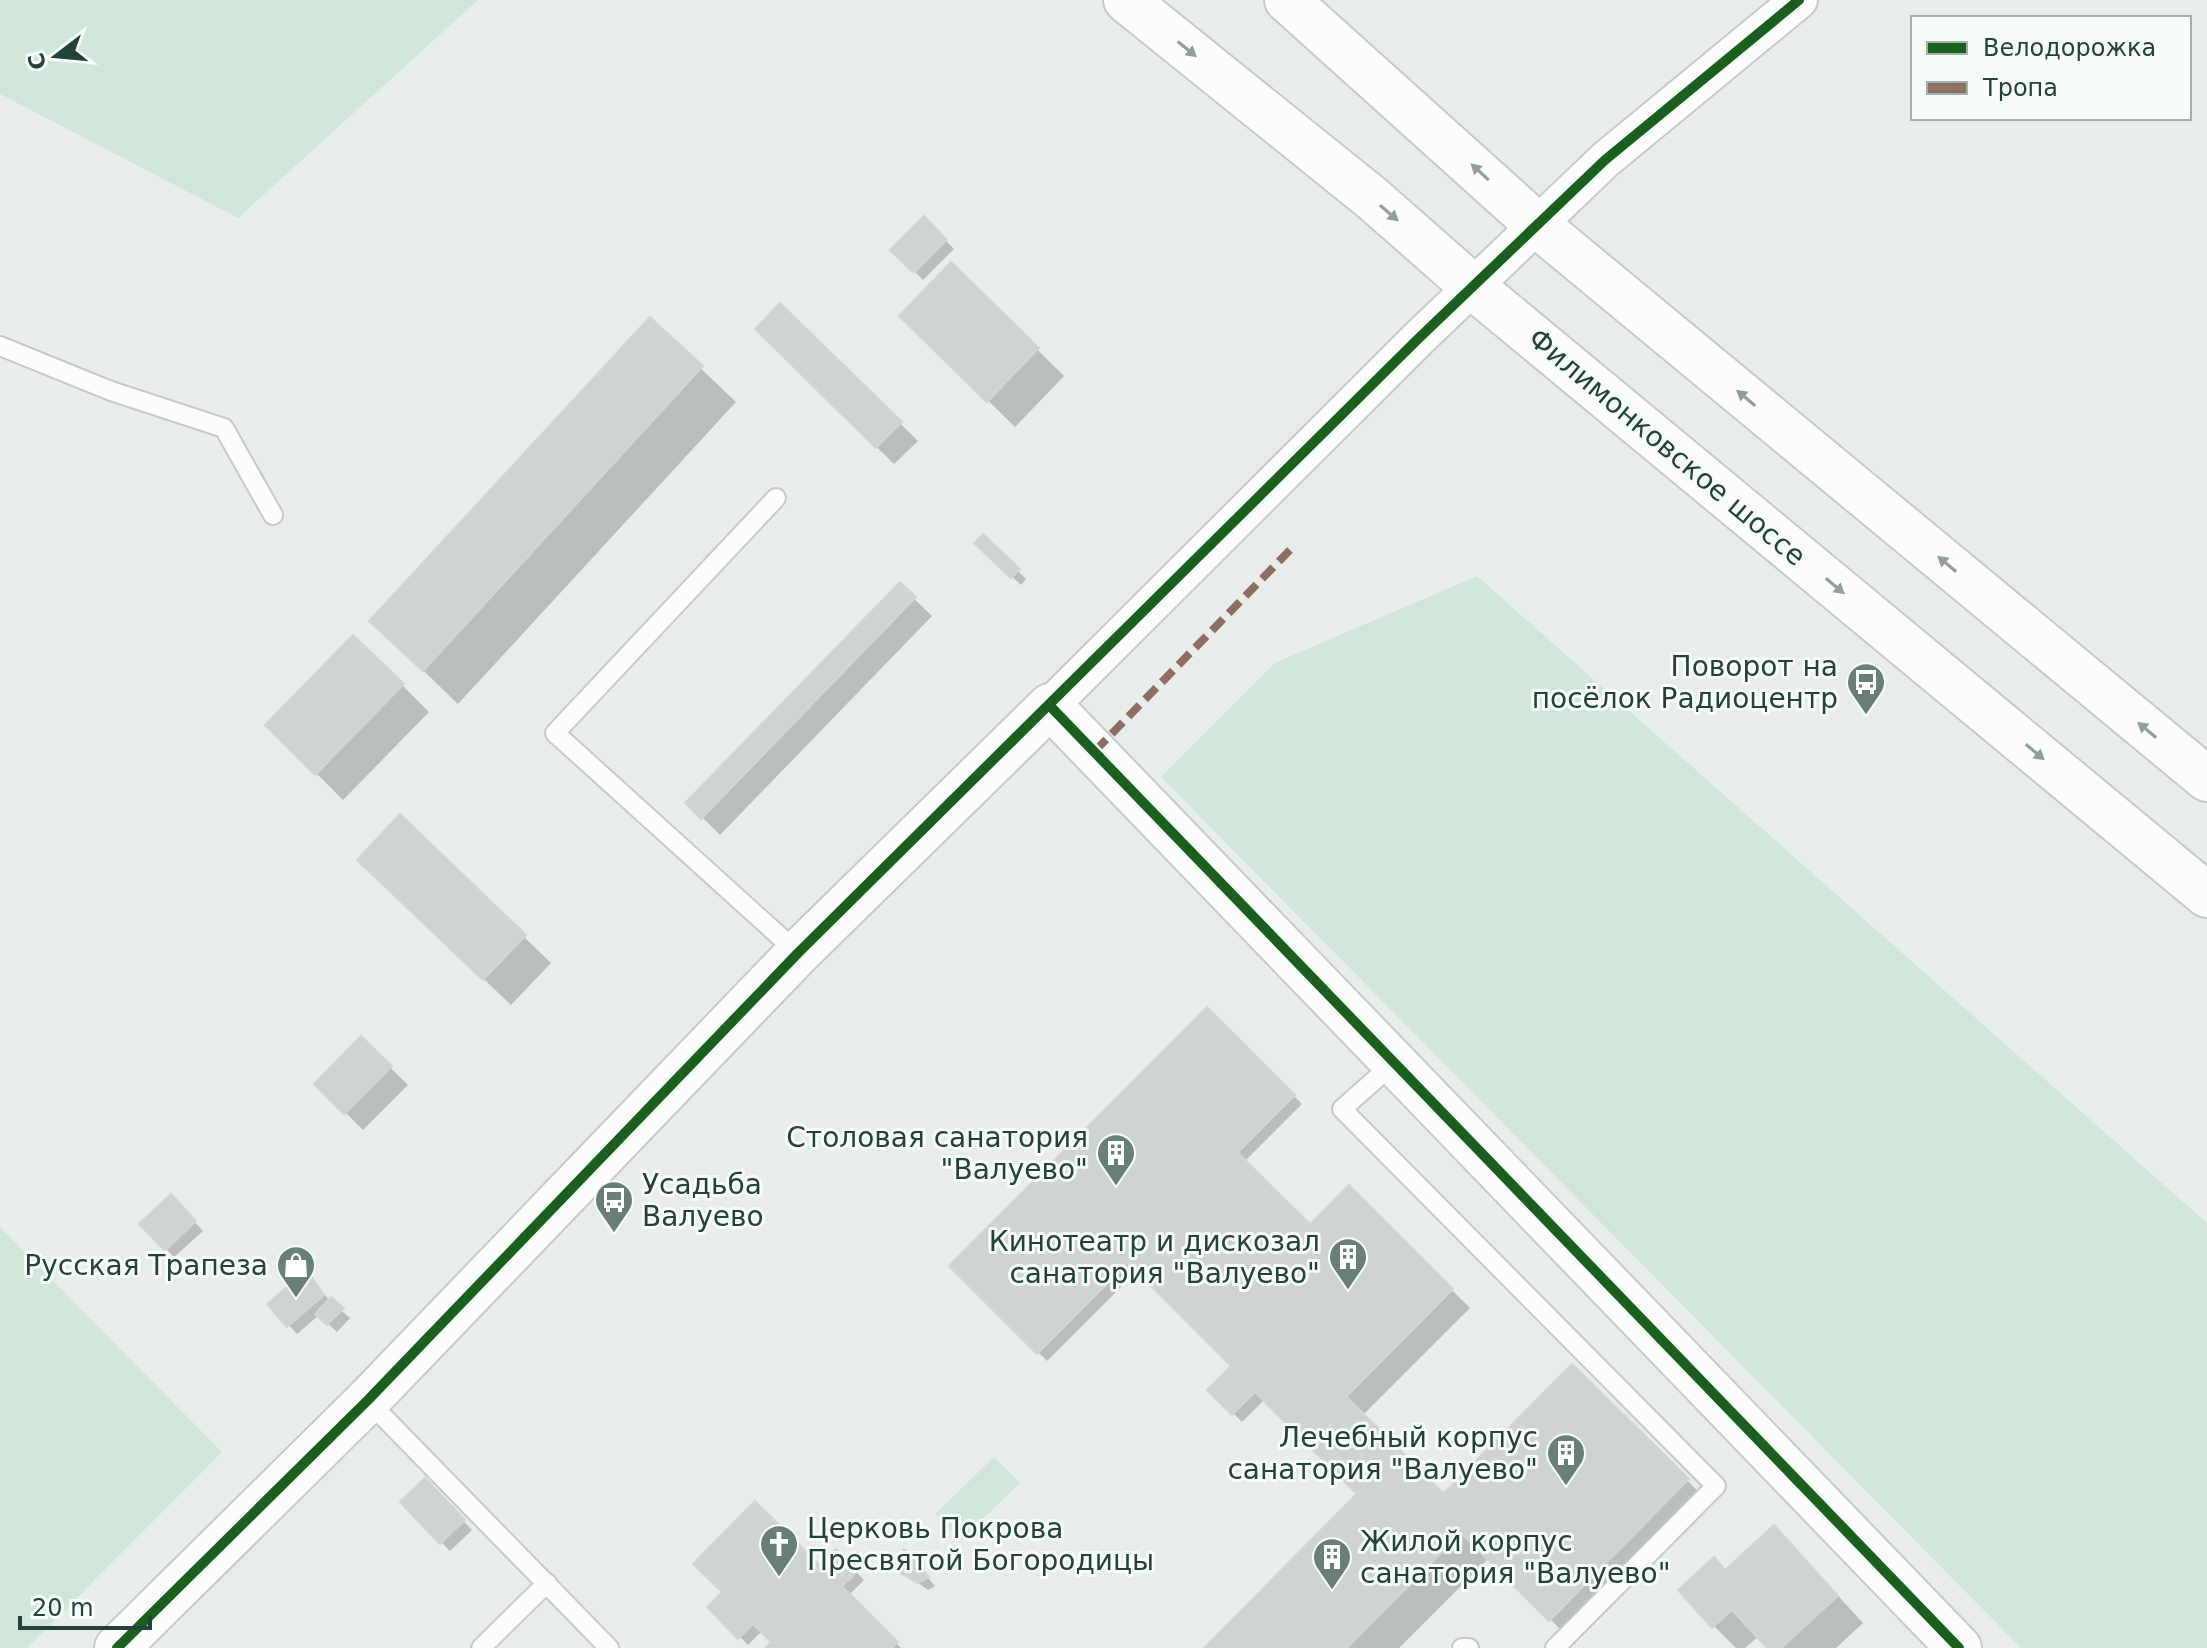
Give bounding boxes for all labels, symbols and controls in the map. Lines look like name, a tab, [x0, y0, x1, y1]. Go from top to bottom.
north arrow	[16, 16, 96, 96]
legend	[1911, 16, 2191, 120]
text: Велодорожка	[1983, 34, 2156, 62]
one-way arrow	[1177, 40, 1197, 57]
text: С	[23, 50, 51, 73]
text: Тропа	[1982, 74, 2058, 102]
one-way arrow	[1471, 164, 1490, 182]
one-way arrow	[1378, 204, 1398, 221]
street label: Филимонковское шоссе	[1522, 321, 1812, 573]
one-way arrow	[1737, 390, 1757, 407]
one-way arrow	[1937, 556, 1957, 573]
one-way arrow	[1825, 577, 1845, 594]
place label: Поворот на посёлок Радиоцентр	[1532, 650, 1838, 715]
bus stop icon: Поворот на посёлок Радиоцентр	[1845, 661, 1887, 716]
one-way arrow	[2137, 722, 2157, 739]
one-way arrow	[2025, 743, 2045, 760]
place label: Столовая санатория "Валуево"	[786, 1121, 1088, 1186]
building icon: Столовая санатория "Валуево"	[1095, 1132, 1137, 1187]
place label: Усадьба Валуево	[642, 1168, 764, 1233]
bus stop icon: Усадьба Валуево	[593, 1179, 635, 1234]
place label: Кинотеатр и дискозал санатория "Валуево"	[989, 1225, 1320, 1290]
building icon: Кинотеатр и дискозал санатория "Валуево"	[1327, 1236, 1369, 1291]
shop icon: Русская Трапеза	[275, 1244, 317, 1299]
place label: Русская Трапеза	[24, 1249, 268, 1282]
place label: Лечебный корпус санатория "Валуево"	[1227, 1421, 1538, 1486]
building icon: Лечебный корпус санатория "Валуево"	[1545, 1432, 1587, 1487]
place label: Церковь Покрова Пресвятой Богородицы	[807, 1512, 1154, 1577]
church icon: Церковь Покрова Пресвятой Богородицы	[758, 1523, 800, 1578]
place label: Жилой корпус санатория "Валуево"	[1360, 1525, 1671, 1590]
building icon: Жилой корпус санатория "Валуево"	[1311, 1536, 1353, 1591]
scale bar	[20, 1580, 150, 1630]
text: 20 m	[32, 1594, 94, 1622]

